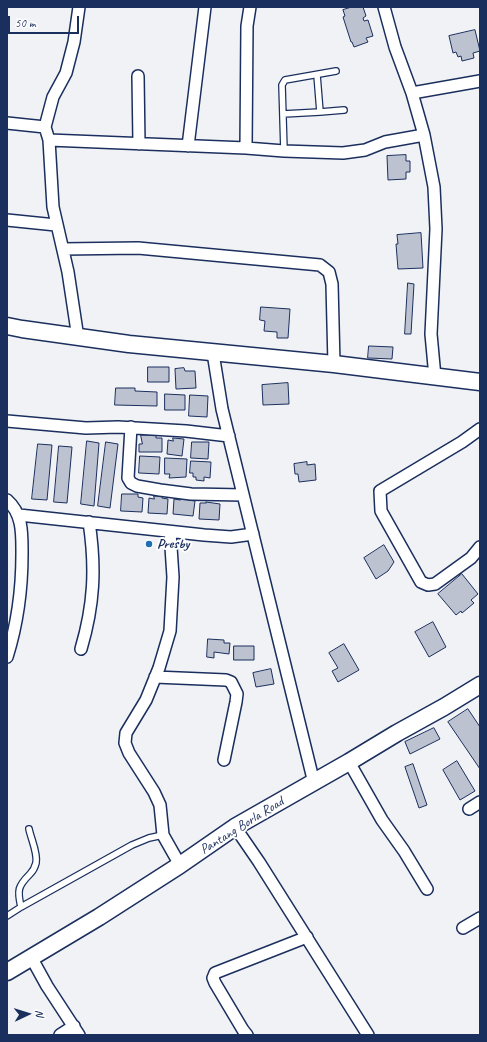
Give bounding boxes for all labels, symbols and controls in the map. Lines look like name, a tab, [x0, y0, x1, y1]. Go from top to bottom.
scale bar	[10, 8, 81, 34]
text: 50 m	[15, 15, 35, 31]
place label: Presby	[157, 536, 189, 552]
marker: Presby	[144, 539, 154, 549]
street label: Pantang Borla Road	[197, 794, 287, 858]
north arrow	[8, 994, 48, 1034]
text: N	[33, 1009, 47, 1017]

